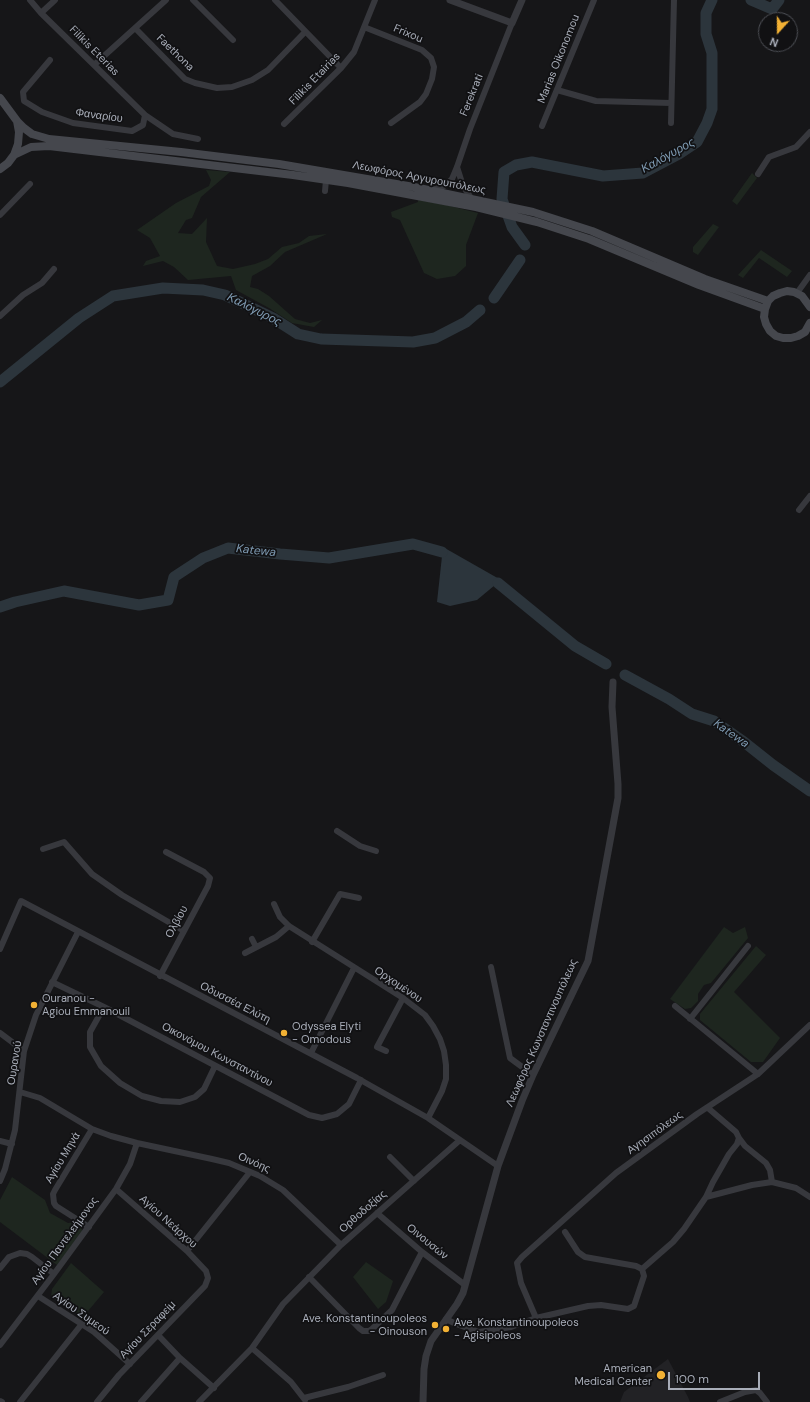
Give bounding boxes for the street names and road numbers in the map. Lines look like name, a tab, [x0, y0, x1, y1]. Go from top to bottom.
street label: Marias Oikonomou	[535, 13, 583, 105]
street label: Frixou	[391, 22, 425, 46]
street label: Filikis Eterias	[66, 23, 122, 79]
street label: Faethona	[154, 32, 196, 74]
street label: Filikis Etairias	[287, 50, 343, 108]
street label: Ferekrati	[458, 72, 486, 118]
street label: Φαναρίου	[74, 106, 124, 126]
street label: Λεωφόρος Αργυρουπόλεως	[351, 159, 487, 197]
street label: Ολβίου	[163, 903, 191, 941]
street label: Λεωφόρος Κωνσταντινουπόλεως	[503, 957, 581, 1109]
street label: Ορχομένου	[371, 964, 425, 1006]
street label: Οδυσσέα Ελύτη	[197, 980, 273, 1026]
street label: Οικονόμου Κωνσταντίνου	[159, 1020, 275, 1090]
street label: Ουρανού	[5, 1040, 25, 1086]
street label: Αγησιπόλεως	[625, 1108, 685, 1158]
street label: Αγίου Μηνά	[43, 1130, 83, 1186]
street label: Οινόης	[236, 1150, 272, 1176]
street label: Ορθοδοξίας	[337, 1188, 389, 1236]
street label: Αγίου Νεάρχου	[136, 1193, 200, 1251]
street label: Αγίου Παντελεήμονος	[29, 1195, 101, 1287]
street label: Οινουσών	[404, 1221, 450, 1263]
street label: Αγίου Συμεού	[50, 1290, 112, 1338]
street label: Αγίου Σεραφείμ	[117, 1298, 179, 1362]

